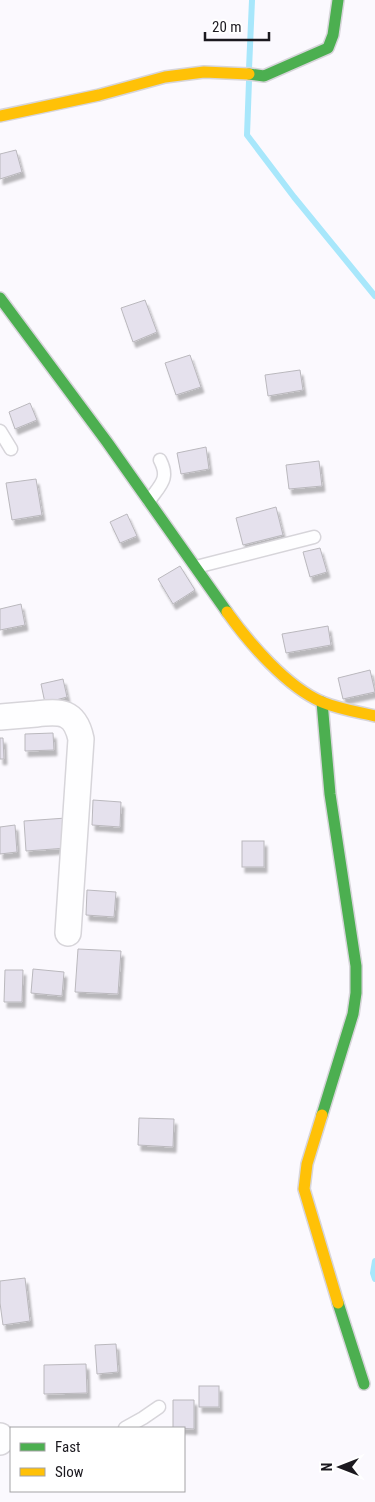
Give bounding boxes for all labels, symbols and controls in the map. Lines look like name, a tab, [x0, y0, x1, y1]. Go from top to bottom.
scale bar	[205, 10, 269, 42]
text: 20 m	[212, 18, 242, 36]
legend	[10, 1427, 185, 1492]
text: Fast	[55, 1438, 80, 1456]
north arrow	[315, 1442, 365, 1492]
text: Slow	[55, 1463, 84, 1481]
text: N	[319, 1463, 335, 1471]

